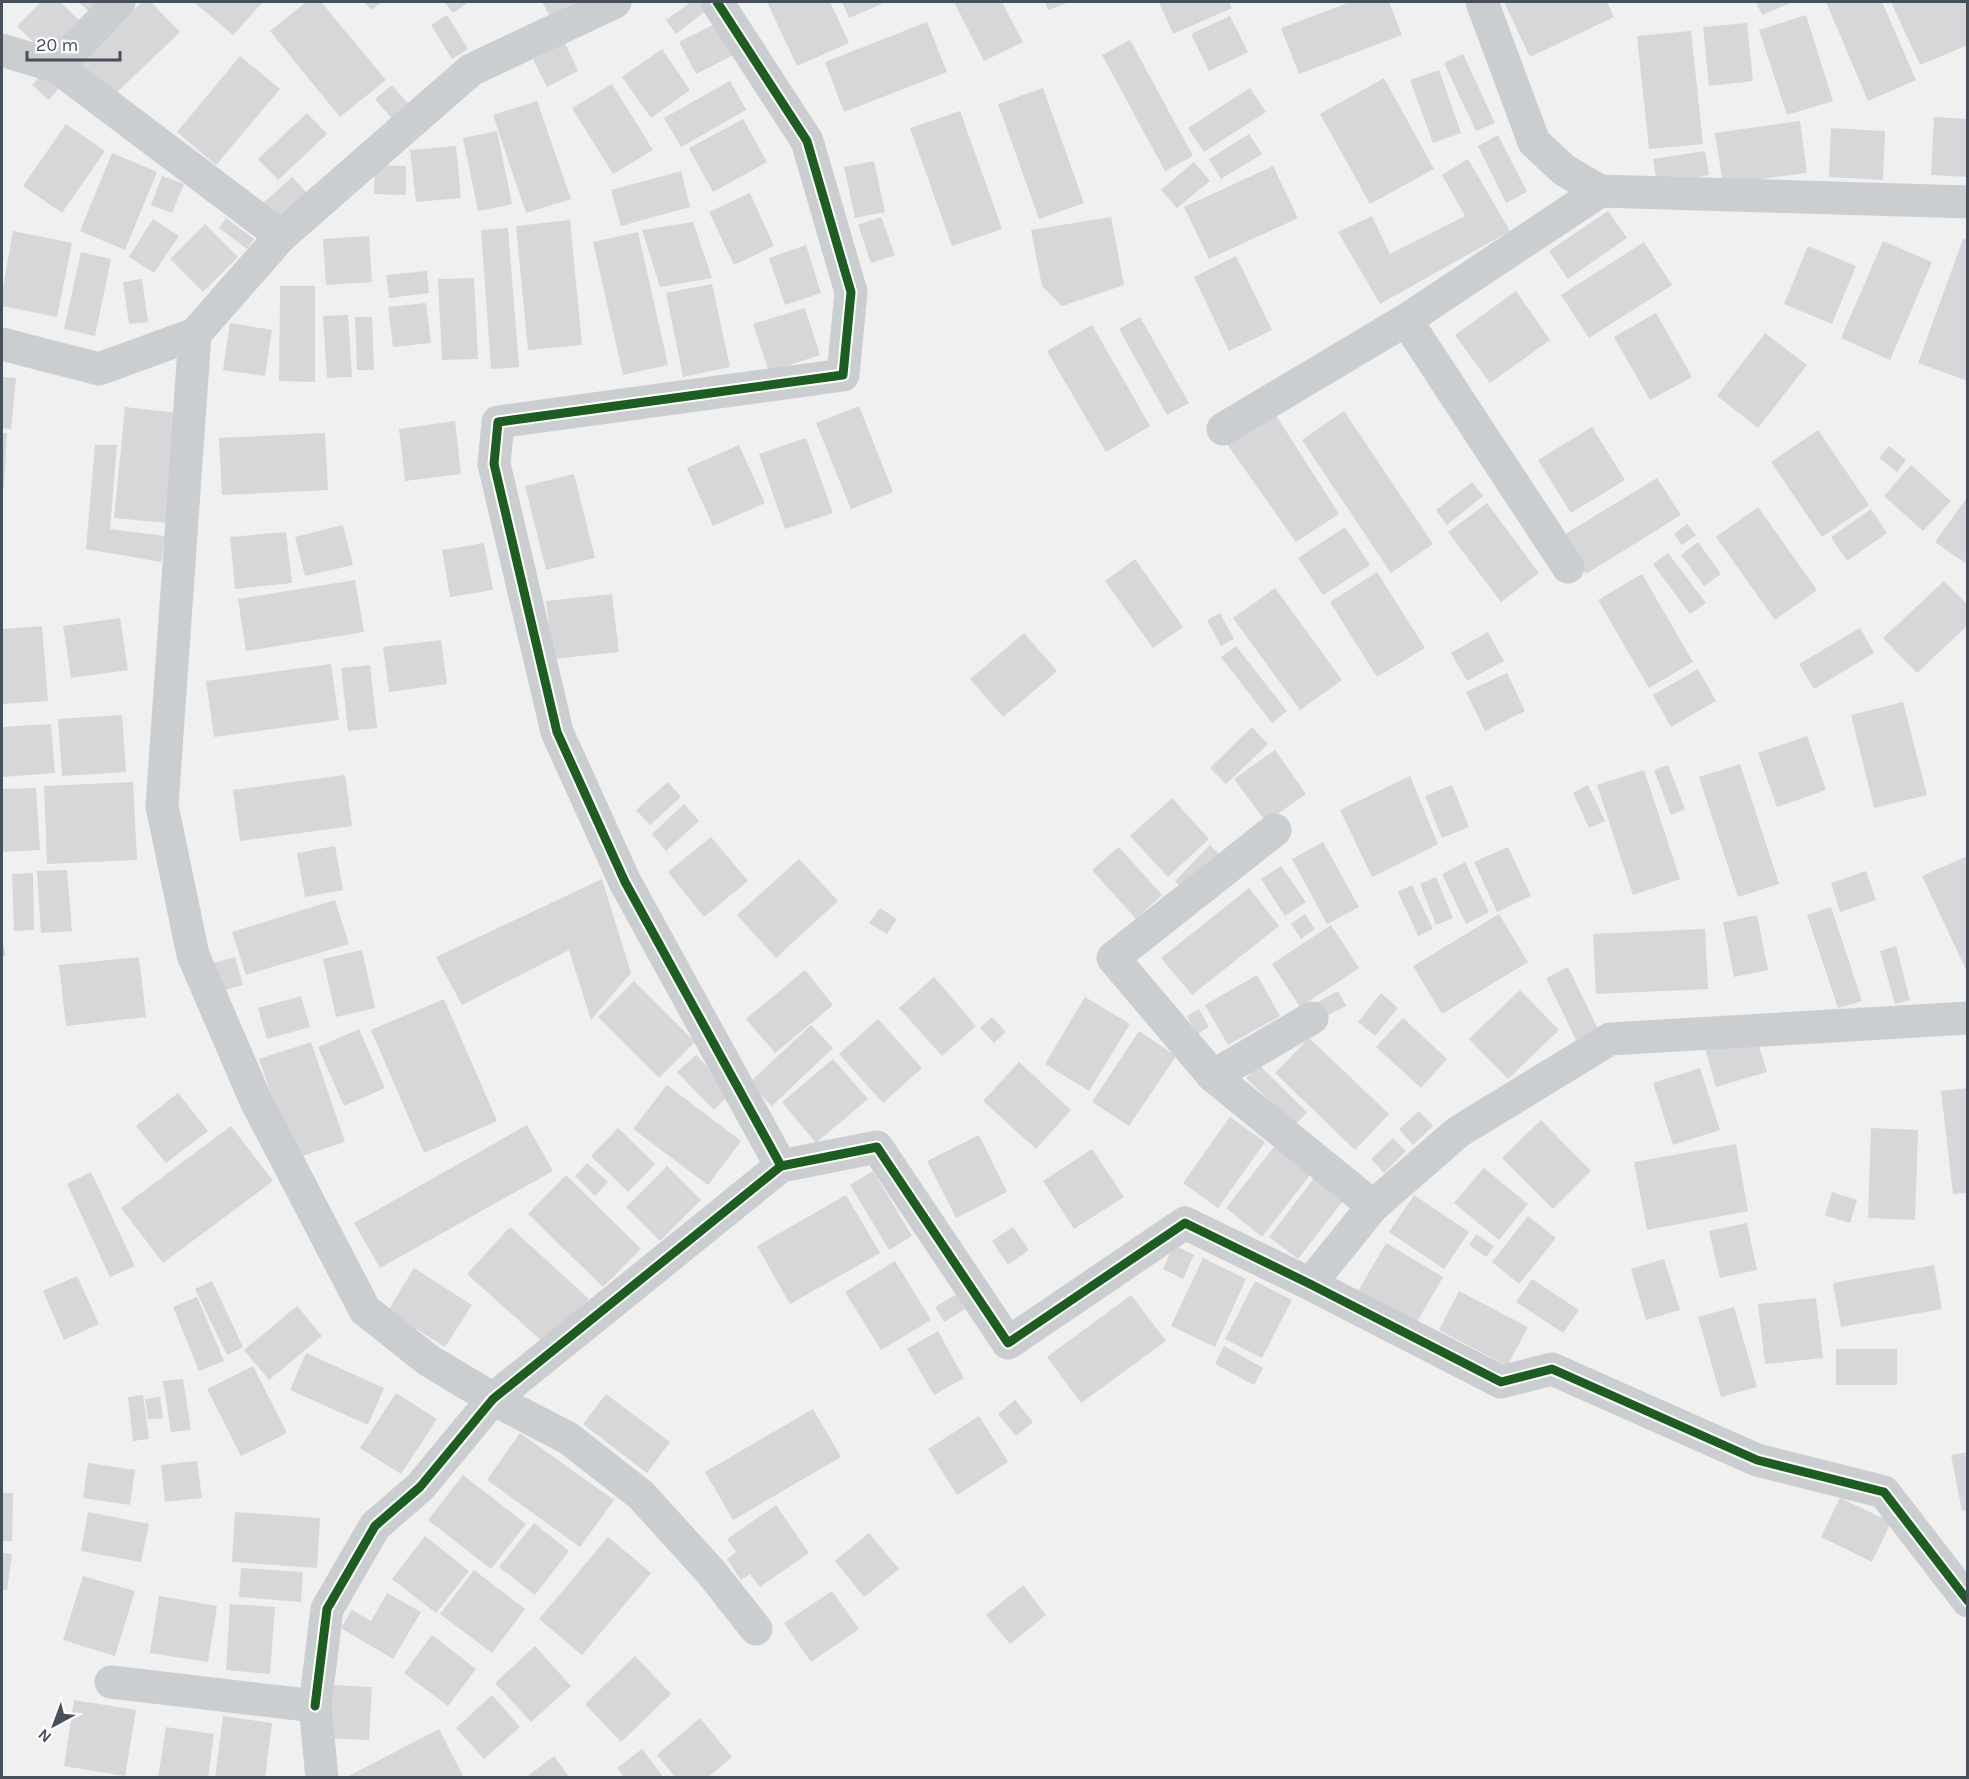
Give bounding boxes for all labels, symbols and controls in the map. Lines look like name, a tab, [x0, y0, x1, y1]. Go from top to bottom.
scale bar	[27, 24, 120, 62]
text: 20 m	[36, 34, 78, 56]
north arrow	[24, 1695, 84, 1755]
text: N	[34, 1725, 55, 1747]

